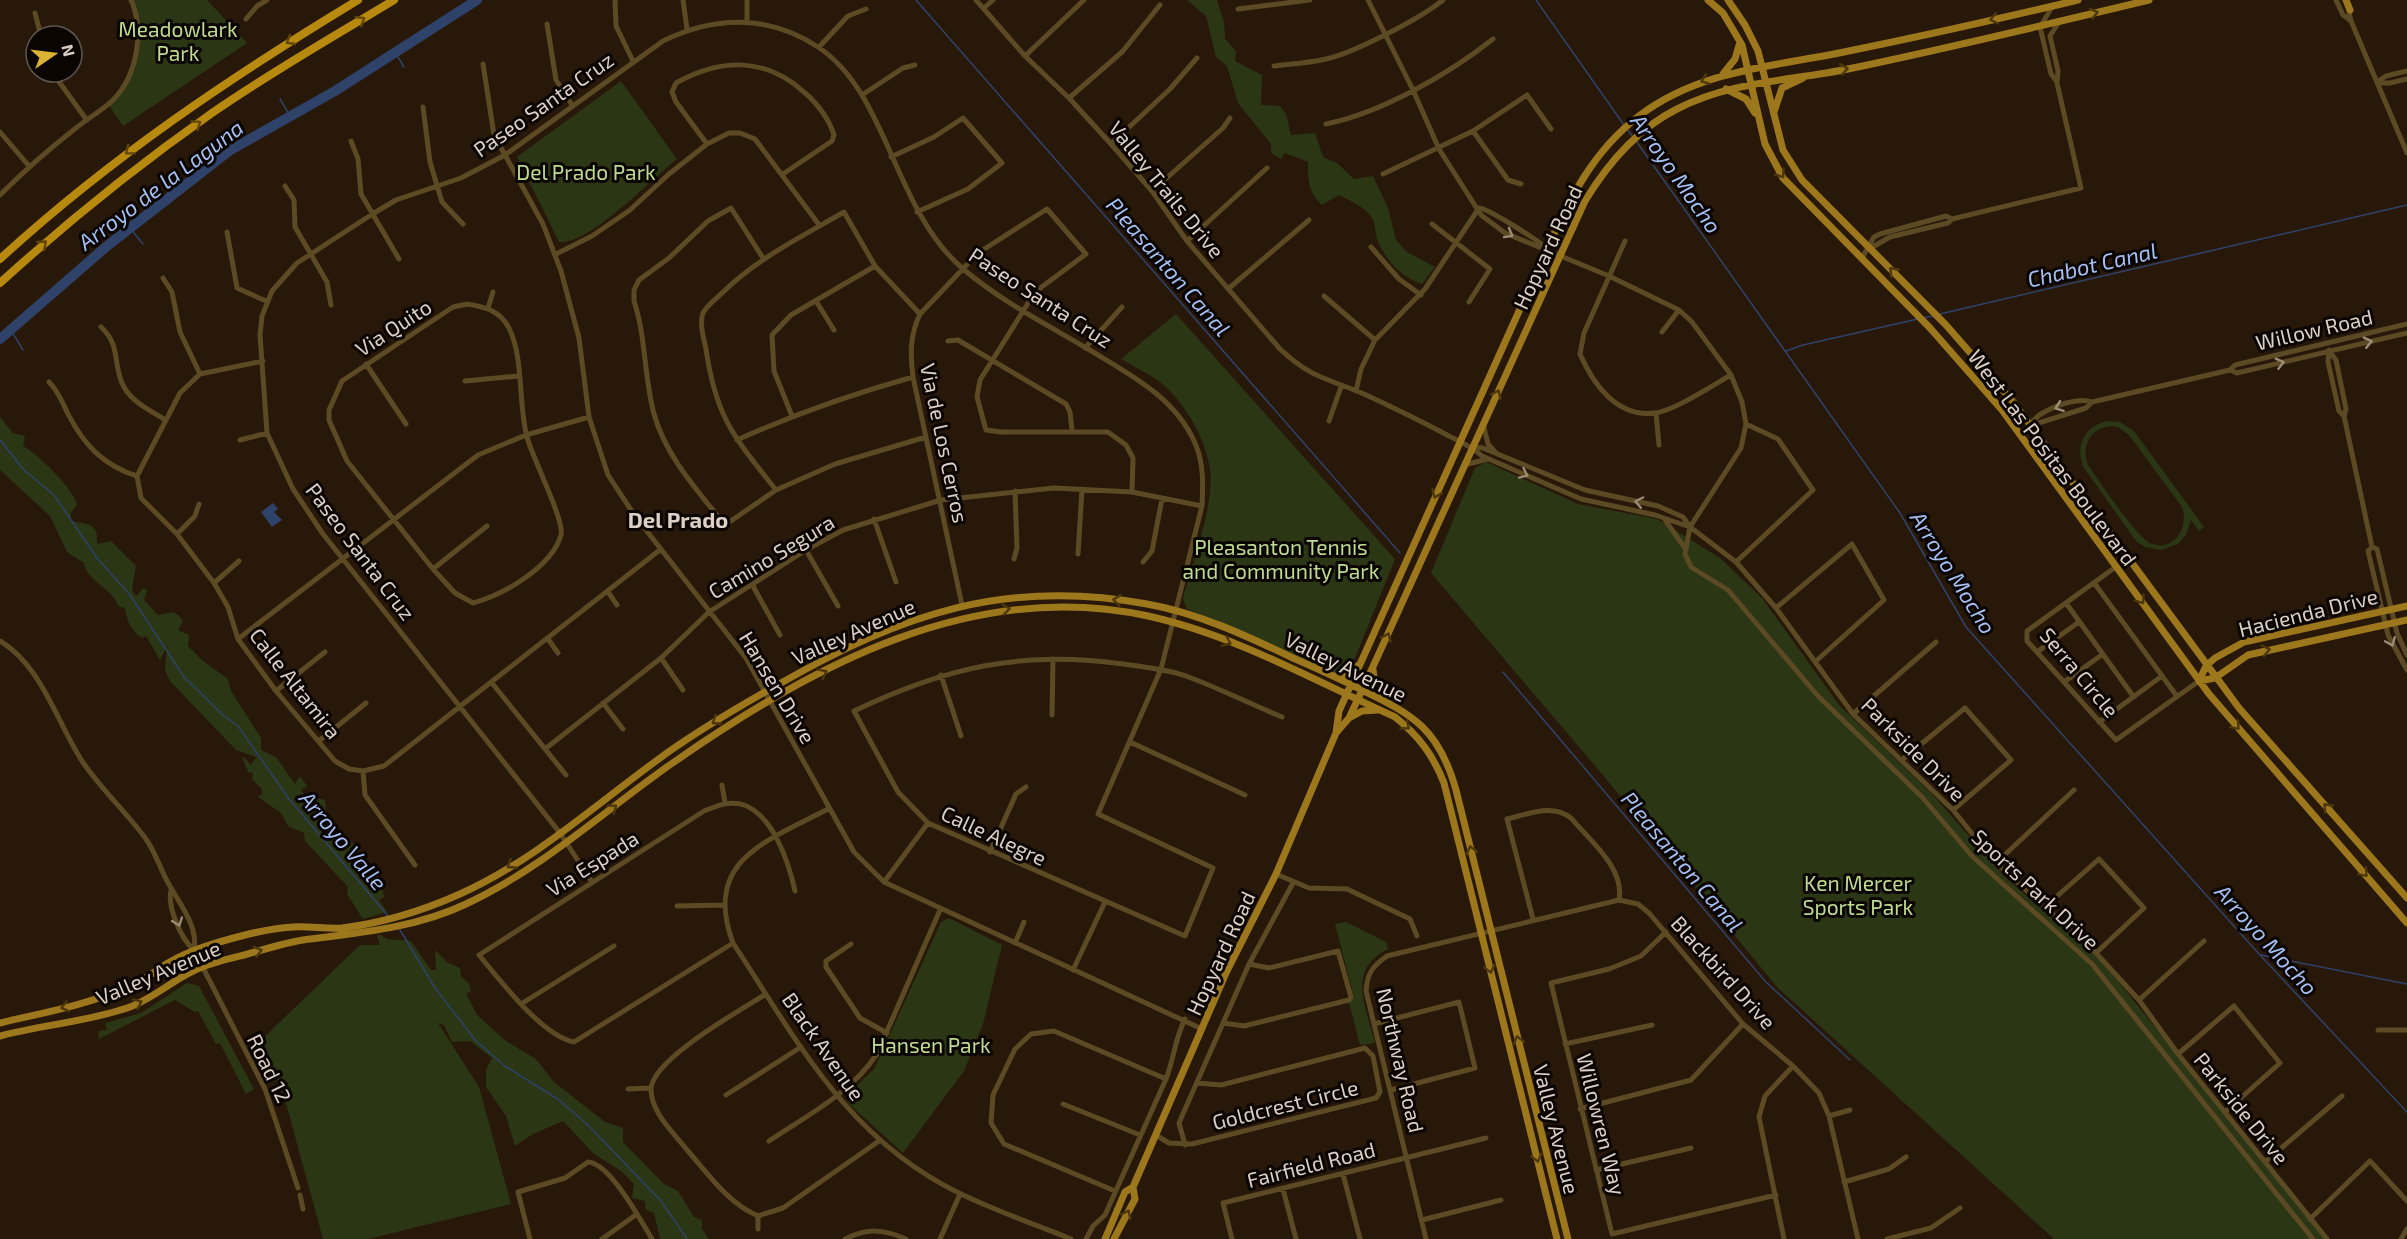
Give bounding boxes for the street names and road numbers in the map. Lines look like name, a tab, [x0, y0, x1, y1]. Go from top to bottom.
street label: Paseo Santa Cruz	[468, 46, 618, 162]
street label: Valley Trails Drive	[1104, 115, 1230, 263]
street label: Hopyard Road	[1507, 181, 1587, 313]
street label: Paseo Santa Cruz	[965, 242, 1117, 352]
street label: Via Quito	[350, 293, 436, 362]
street label: Willow Road	[2253, 303, 2375, 355]
street label: West Las Positas Boulevard	[1964, 344, 2142, 570]
street label: Via de Los Cerros	[916, 361, 974, 525]
street label: Paseo Santa Cruz	[301, 478, 421, 624]
street label: Camino Segura	[703, 509, 839, 603]
street label: Hacienda Drive	[2236, 583, 2380, 641]
street label: Valley Avenue	[787, 593, 919, 669]
street label: Serra Circle	[2035, 622, 2125, 722]
street label: Calle Altamira	[245, 623, 347, 743]
street label: Hansen Drive	[735, 626, 821, 748]
street label: Valley Avenue	[1281, 626, 1411, 706]
street label: Parkside Drive	[1857, 692, 1971, 806]
street label: Calle Alegre	[937, 800, 1051, 870]
street label: Sports Park Drive	[1967, 824, 2105, 954]
street label: Via Espada	[541, 825, 643, 901]
street label: Hopyard Road	[1180, 887, 1260, 1019]
street label: Blackbird Drive	[1667, 910, 1781, 1034]
street label: Valley Avenue	[92, 935, 224, 1009]
street label: Northway Road	[1372, 985, 1430, 1135]
street label: Black Avenue	[778, 987, 870, 1105]
street label: Road 12	[243, 1030, 297, 1106]
street label: Parkside Drive	[2189, 1047, 2295, 1169]
street label: Willowren Way	[1572, 1051, 1632, 1197]
street label: Valley Avenue	[1529, 1062, 1585, 1196]
street label: Goldcrest Circle	[1209, 1074, 1361, 1134]
street label: Fairfield Road	[1244, 1136, 1378, 1192]

